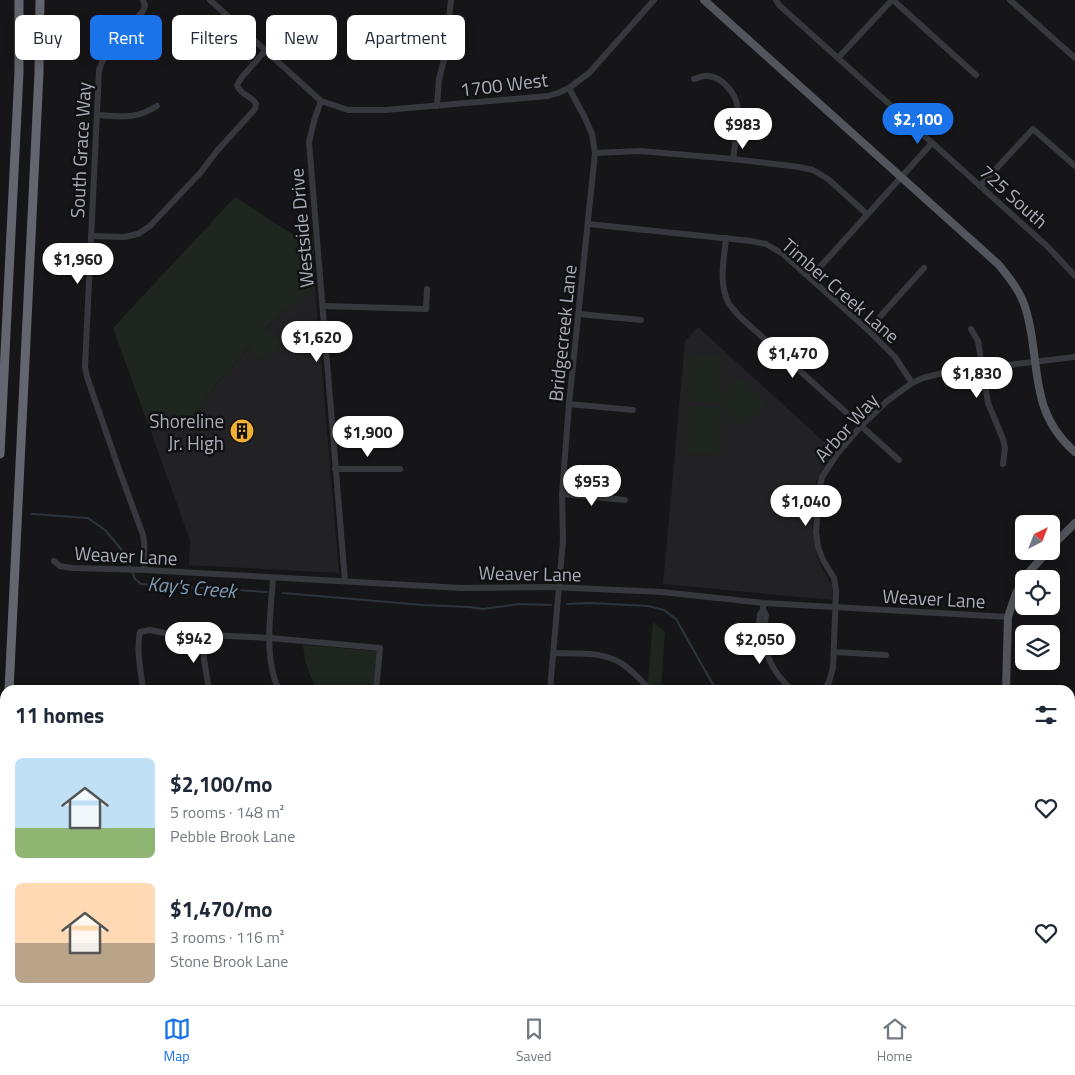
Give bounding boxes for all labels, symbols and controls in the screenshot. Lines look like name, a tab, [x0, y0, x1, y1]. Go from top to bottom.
chip: Buy	[15, 15, 80, 60]
chip: Rent	[90, 15, 162, 60]
chip: Filters	[172, 15, 256, 60]
chip: New	[266, 15, 337, 60]
chip: Apartment	[347, 15, 465, 60]
street label: 1700 West	[458, 64, 550, 104]
street label: South Grace Way	[62, 81, 98, 219]
pin: $2,100	[877, 102, 959, 145]
text: $2,100	[893, 107, 943, 131]
pin: $983	[713, 108, 773, 150]
text: $983	[725, 112, 761, 136]
street label: 725 South	[973, 157, 1055, 235]
street label: Westside Drive	[281, 167, 321, 289]
street label: Timber Creek Lane	[776, 231, 906, 349]
pin: $1,960	[37, 242, 119, 285]
text: $1,960	[53, 247, 103, 271]
street label: Bridgecreek Lane	[540, 263, 584, 403]
pin: $1,620	[276, 320, 358, 363]
text: $1,620	[292, 325, 342, 349]
pin: $1,470	[752, 336, 834, 379]
text: $1,470	[768, 341, 818, 365]
pin: $1,830	[936, 356, 1018, 399]
text: $1,830	[952, 361, 1002, 385]
street label: Arbor Way	[807, 386, 885, 468]
place label: Shoreline Jr. High	[149, 406, 224, 457]
pin: $1,900	[327, 416, 409, 458]
building icon: Shoreline Jr. High	[229, 418, 255, 444]
text: $1,900	[343, 420, 393, 444]
pin: $953	[562, 464, 622, 507]
text: $953	[574, 469, 610, 493]
pin: $1,040	[765, 484, 847, 527]
text: $1,040	[781, 489, 831, 513]
north arrow	[1015, 515, 1060, 560]
map controls	[1015, 515, 1060, 670]
street label: Weaver Lane	[74, 538, 178, 572]
street label: Weaver Lane	[478, 558, 582, 588]
water label: Kay's Creek	[146, 568, 240, 606]
button: locate	[1015, 570, 1060, 615]
street label: Weaver Lane	[882, 581, 986, 615]
pin: $942	[164, 622, 224, 664]
pin: $2,050	[719, 622, 801, 665]
button: layers	[1015, 625, 1060, 670]
text: $942	[176, 626, 212, 650]
text: $2,050	[735, 627, 785, 651]
text: 11 homes	[15, 699, 104, 731]
icon: filters	[1032, 701, 1060, 729]
text: $2,100/mo	[170, 768, 272, 800]
icon: home	[55, 778, 115, 838]
icon: heart	[1032, 794, 1060, 822]
text: 5 rooms · 148 m²	[170, 800, 284, 824]
text: Pebble Brook Lane	[170, 824, 295, 848]
text: $1,470/mo	[170, 893, 272, 925]
icon: home	[55, 903, 115, 963]
icon: heart	[1032, 919, 1060, 947]
text: 3 rooms · 116 m²	[170, 925, 284, 949]
text: Stone Brook Lane	[170, 949, 288, 973]
tab: Map	[163, 1015, 191, 1066]
tab: Saved	[516, 1015, 552, 1066]
tab: Home	[877, 1015, 912, 1066]

